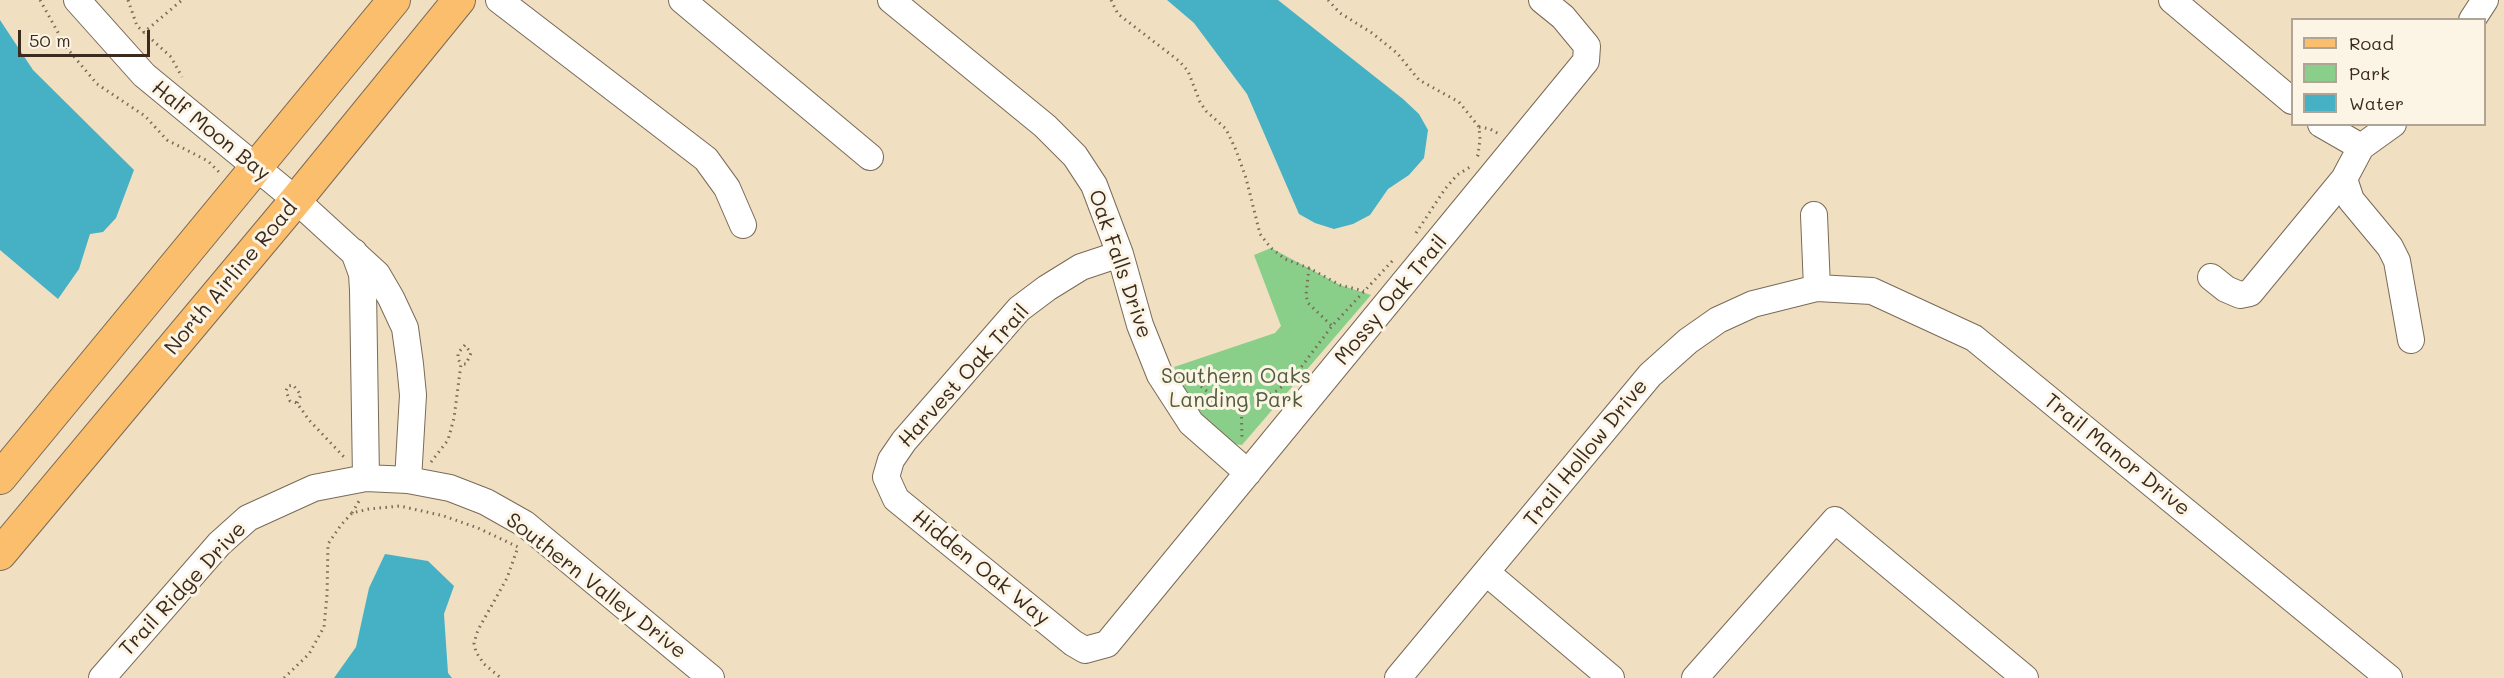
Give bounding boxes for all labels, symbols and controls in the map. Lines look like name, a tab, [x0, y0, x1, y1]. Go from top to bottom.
scale bar	[21, 18, 153, 56]
legend	[2291, 18, 2486, 126]
text: 50 m	[29, 28, 71, 52]
text: Road	[2349, 31, 2394, 55]
text: Park	[2349, 61, 2390, 85]
street label: Half Moon Bay	[147, 75, 275, 187]
text: Water	[2349, 91, 2404, 115]
street label: Oak Falls Drive	[1083, 186, 1157, 342]
street label: North Airline Road	[159, 196, 303, 360]
street label: Mossy Oak Trail	[1329, 230, 1453, 370]
street label: Harvest Oak Trail	[893, 299, 1035, 453]
park label: Southern Oaks Landing Park	[1161, 364, 1311, 414]
street label: Trail Hollow Drive	[1519, 374, 1653, 532]
street label: Trail Manor Drive	[2039, 388, 2195, 522]
street label: Hidden Oak Way	[907, 505, 1055, 631]
street label: Southern Valley Drive	[501, 508, 691, 664]
street label: Trail Ridge Drive	[114, 517, 252, 661]

